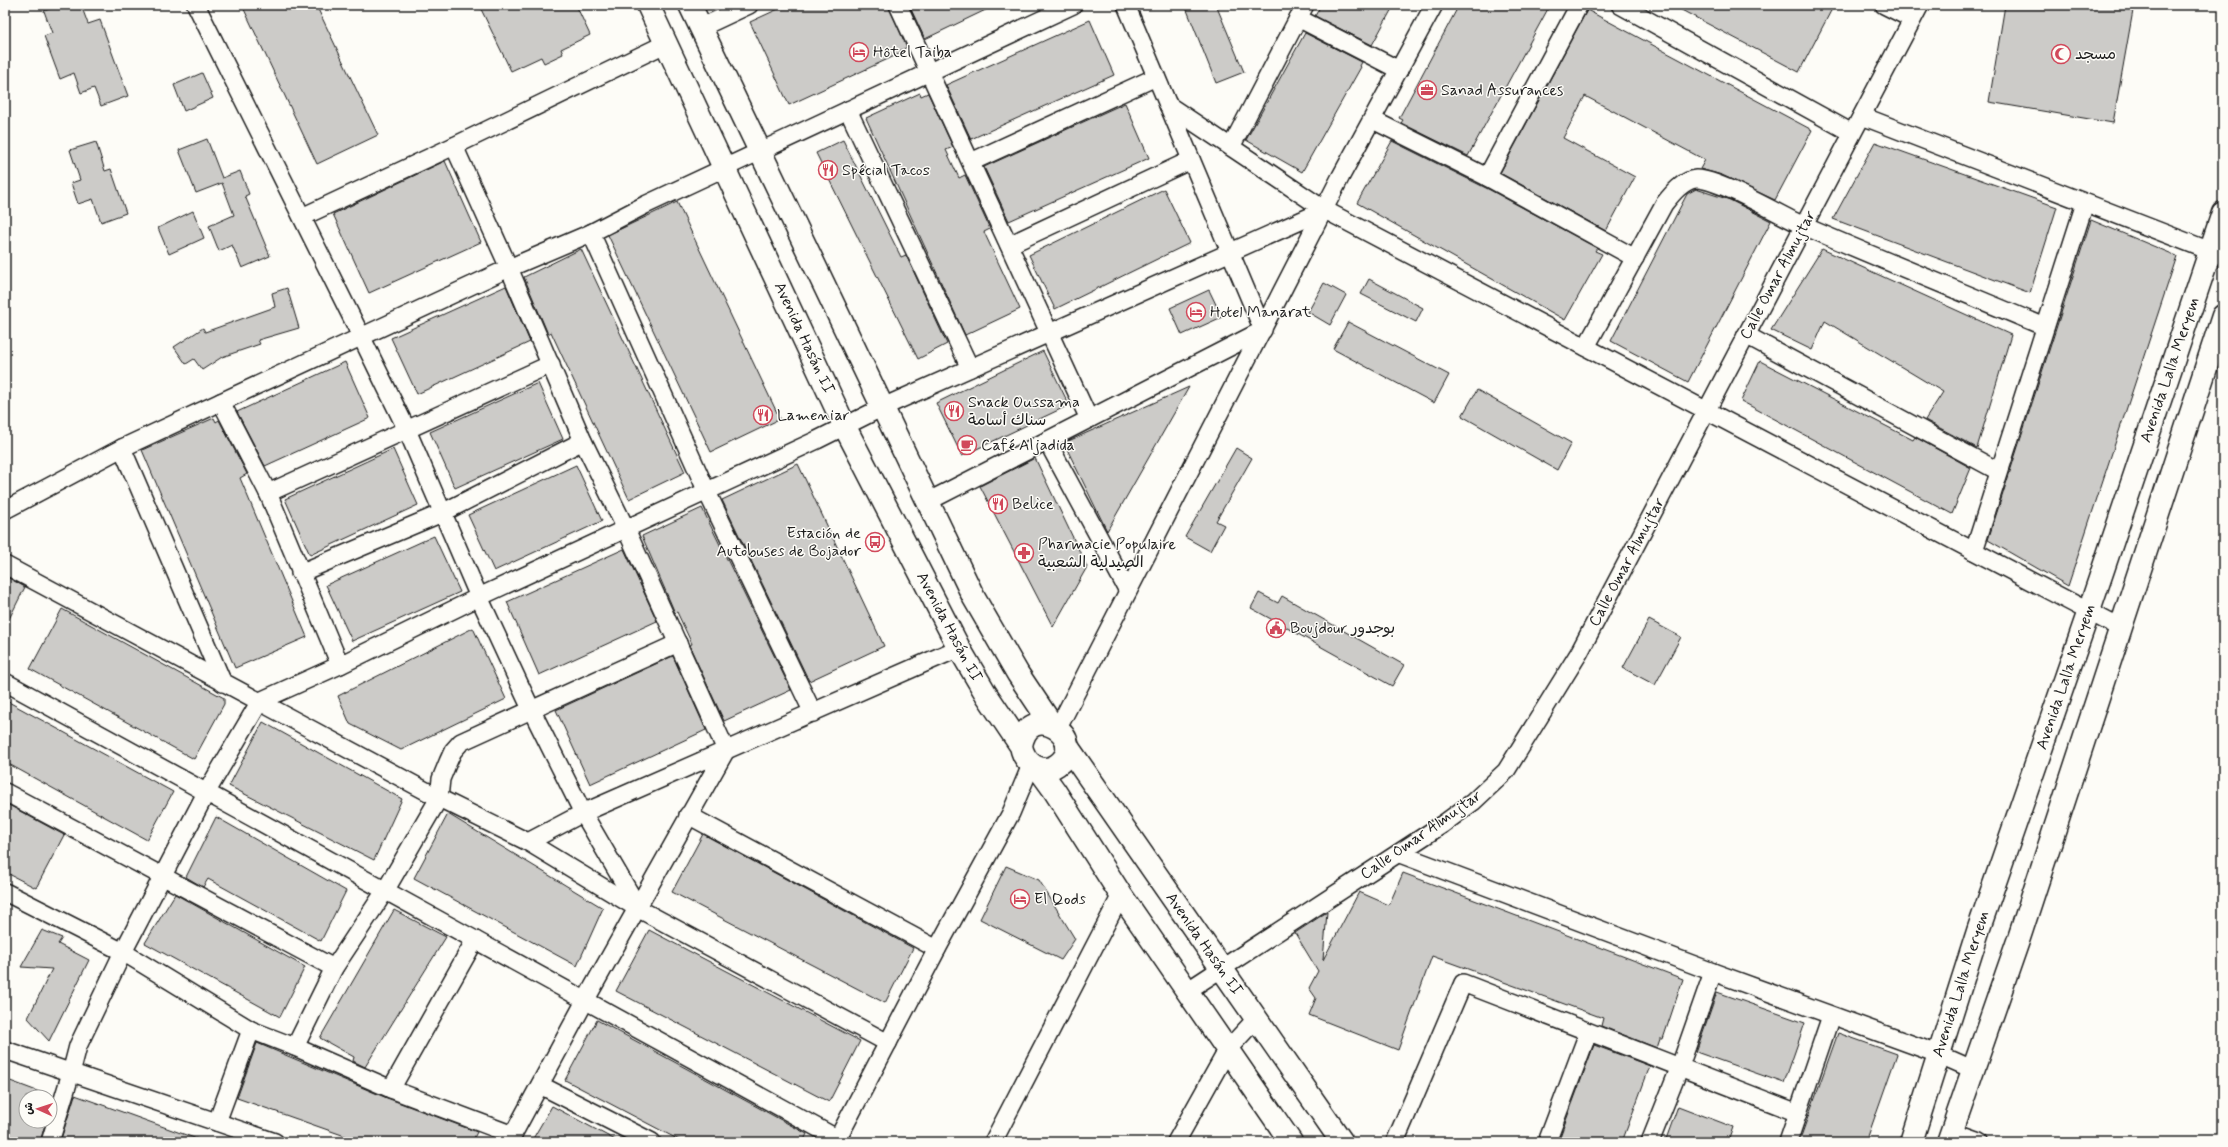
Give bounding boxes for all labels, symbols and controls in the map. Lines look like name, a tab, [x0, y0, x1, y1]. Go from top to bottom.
hotel icon: Hôtel Taiba	[848, 41, 870, 63]
place label: Hôtel Taiba	[873, 42, 952, 63]
mosque icon: مسجد	[2050, 43, 2072, 65]
place label: مسجد	[2075, 44, 2116, 65]
office icon: Sanad Assurances	[1416, 79, 1438, 101]
place label: Sanad Assurances	[1441, 80, 1563, 101]
restaurant icon: Spécial Tacos	[817, 159, 839, 181]
place label: Spécial Tacos	[842, 160, 930, 181]
street label: Calle Omar Almujtar	[1735, 206, 1821, 343]
street label: Avenida Hasán II	[769, 279, 839, 397]
street label: Avenida Lalla Meryem	[2135, 294, 2205, 446]
hotel icon: Hotel Manarat	[1185, 301, 1207, 323]
place label: Hotel Manarat	[1210, 302, 1312, 323]
place label: Snack Oussama سناك أسامة	[968, 392, 1080, 431]
restaurant icon: Snack Oussama سناك أسامة	[943, 400, 965, 422]
restaurant icon: Lameniar	[752, 404, 774, 426]
place label: Lameniar	[777, 405, 850, 426]
cafe icon: Café Aljadida	[956, 434, 978, 456]
place label: Café Aljadida	[981, 435, 1075, 456]
restaurant icon: Belice	[987, 493, 1009, 515]
street label: Calle Omar Almujtar	[1584, 493, 1670, 630]
place label: Belice	[1012, 494, 1054, 515]
place label: Estación de Autobuses de Bojador	[717, 523, 862, 562]
bus stop icon: Estación de Autobuses de Bojador	[864, 531, 886, 553]
place label: Pharmacie Populaire الصيدلية الشعبية	[1038, 534, 1177, 573]
pharmacy icon: Pharmacie Populaire الصيدلية الشعبية	[1013, 542, 1035, 564]
street label: Avenida Hasán II	[911, 569, 987, 685]
street label: Avenida Lalla Meryem	[2031, 601, 2101, 753]
public building icon: Boujdour بوجدور	[1265, 617, 1287, 639]
place label: Boujdour بوجدور	[1290, 618, 1395, 639]
street label: Calle Omar Almujtar	[1356, 785, 1486, 885]
hotel icon: El Qods	[1009, 888, 1031, 910]
street label: Avenida Hasán II	[1161, 888, 1247, 1000]
place label: El Qods	[1034, 889, 1086, 910]
street label: Avenida Lalla Meryem	[1927, 908, 1995, 1060]
north arrow	[18, 1089, 58, 1129]
text: ش	[22, 1102, 36, 1115]

